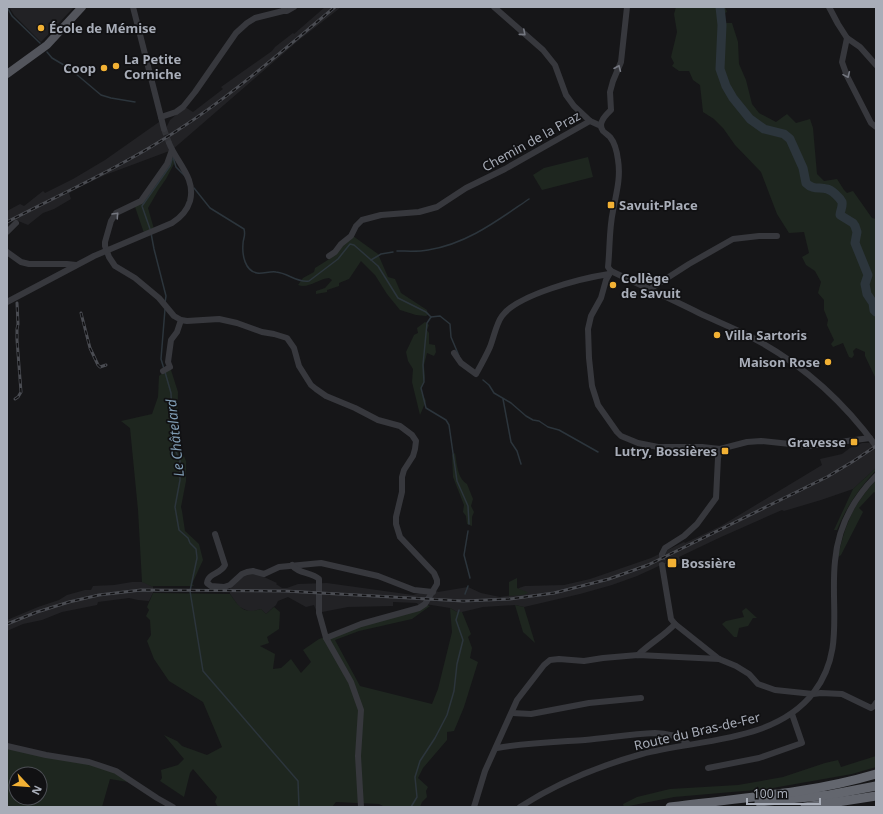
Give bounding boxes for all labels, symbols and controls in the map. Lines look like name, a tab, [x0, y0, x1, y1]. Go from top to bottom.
place label: École de Mémise	[49, 19, 157, 37]
marker: École de Mémise	[36, 23, 46, 33]
one-way arrow	[518, 28, 526, 35]
place label: La Petite Corniche	[124, 50, 182, 83]
place label: Coop	[63, 59, 96, 77]
marker: La Petite Corniche	[111, 61, 121, 71]
marker: Coop	[99, 63, 109, 73]
one-way arrow	[614, 65, 622, 72]
one-way arrow	[842, 71, 850, 78]
street label: Chemin de la Praz	[479, 107, 583, 175]
place label: Savuit-Place	[619, 196, 698, 214]
marker: Savuit-Place	[606, 200, 616, 210]
one-way arrow	[111, 212, 119, 220]
place label: Collège de Savuit	[621, 269, 681, 302]
marker: Collège de Savuit	[608, 280, 618, 290]
place label: Villa Sartoris	[725, 326, 807, 344]
marker: Villa Sartoris	[712, 330, 722, 340]
place label: Maison Rose	[739, 353, 820, 371]
marker: Maison Rose	[823, 357, 833, 367]
water label: Le Châtelard	[161, 397, 188, 478]
place label: Gravesse	[787, 433, 846, 451]
marker: Gravesse	[849, 437, 859, 447]
place label: Lutry, Bossières	[615, 442, 717, 460]
marker: Lutry, Bossières	[720, 446, 730, 456]
place label: Bossière	[681, 554, 736, 572]
marker: Bossière	[666, 557, 678, 569]
street label: Route du Bras-de-Fer	[632, 708, 762, 754]
north arrow	[8, 766, 48, 806]
scale bar	[747, 780, 820, 806]
text: N	[29, 783, 46, 798]
text: 100 m	[753, 785, 788, 802]

